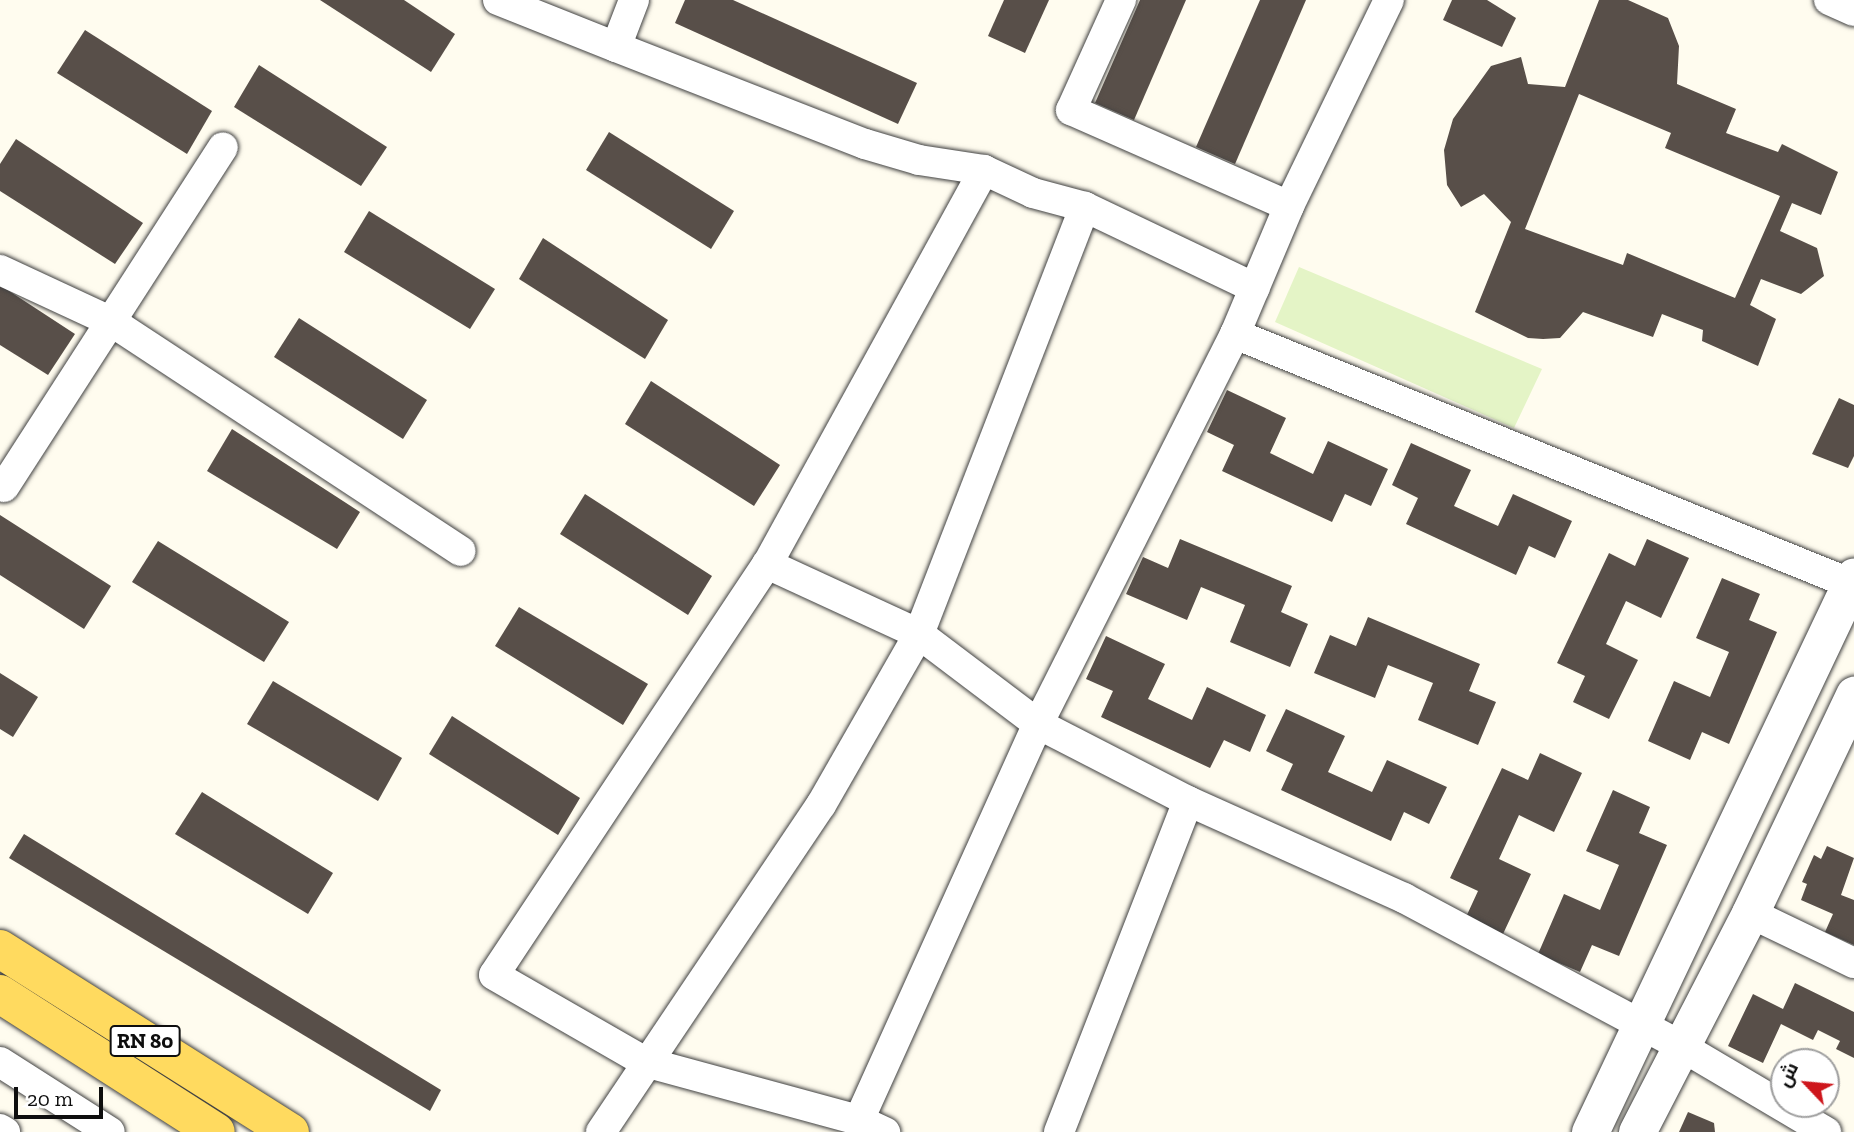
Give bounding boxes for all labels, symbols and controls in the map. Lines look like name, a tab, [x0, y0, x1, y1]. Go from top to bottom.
road number: RN 80	[108, 1024, 182, 1058]
north arrow	[1770, 1048, 1840, 1118]
text: ش	[1772, 1058, 1803, 1090]
scale bar	[18, 1072, 107, 1116]
text: 20 m	[27, 1086, 73, 1111]

